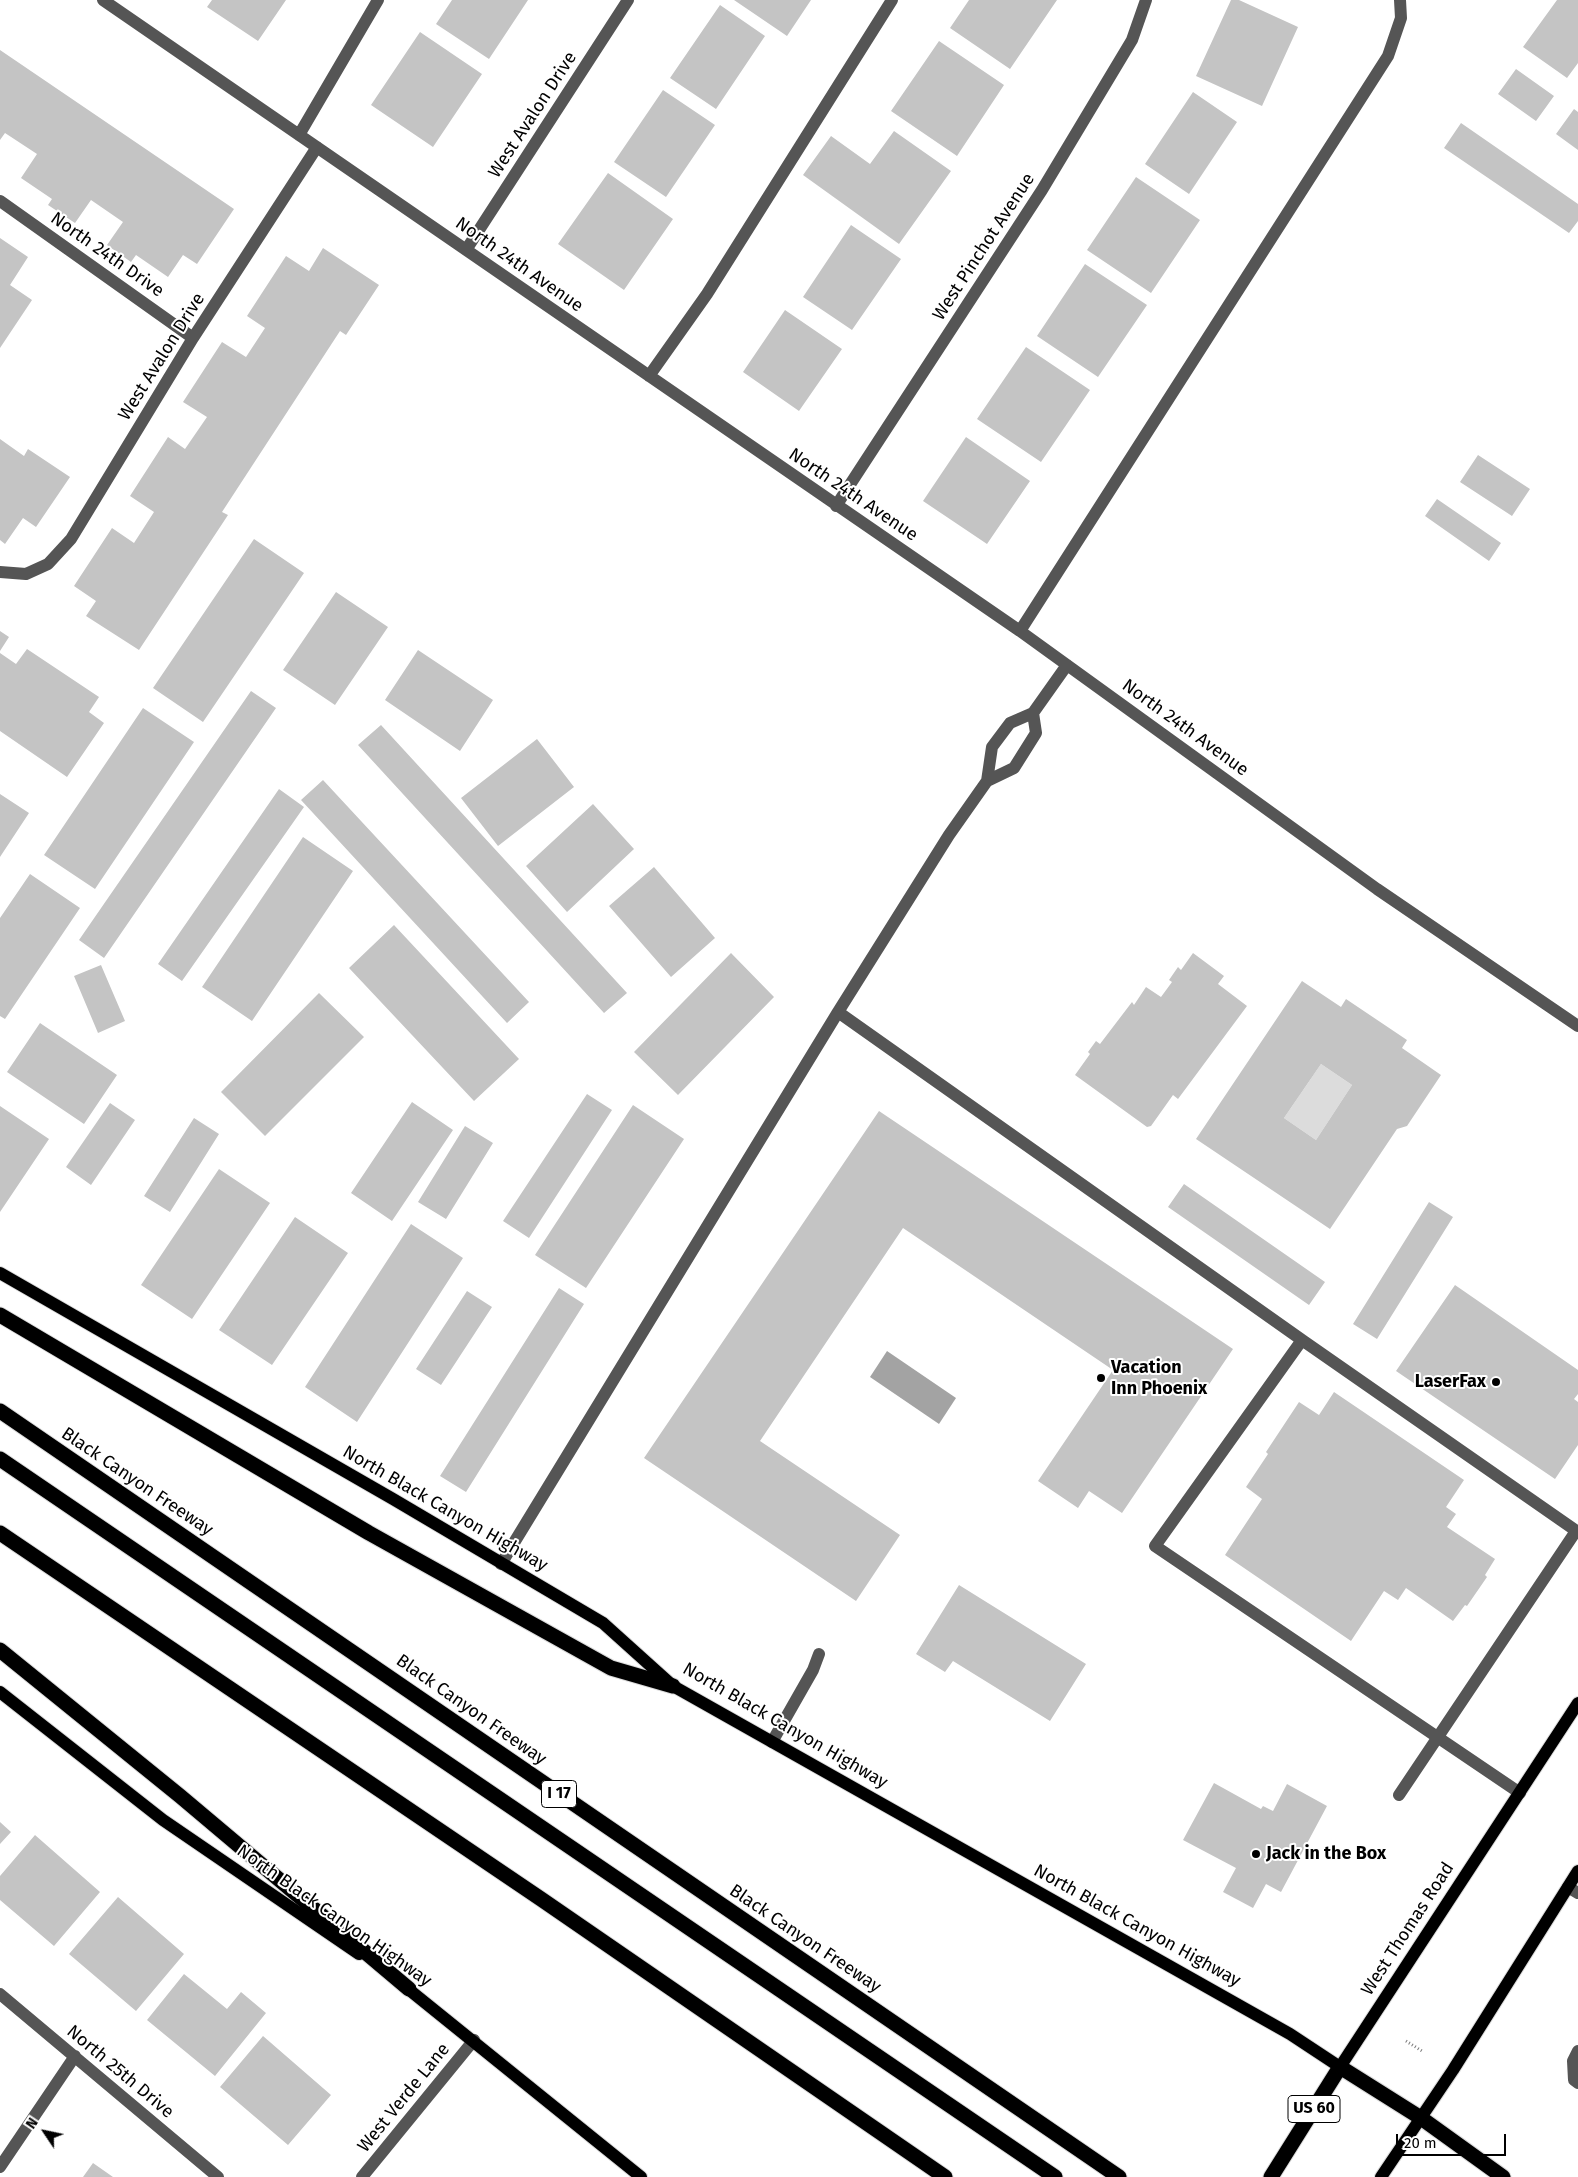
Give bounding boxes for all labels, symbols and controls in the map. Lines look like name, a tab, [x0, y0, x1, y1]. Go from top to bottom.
street label: West Avalon Drive	[484, 48, 582, 182]
street label: West Pinchot Avenue	[928, 169, 1040, 325]
street label: North 24th Drive	[46, 208, 168, 302]
street label: North 24th Avenue	[451, 213, 587, 317]
street label: West Avalon Drive	[114, 289, 210, 425]
street label: North 24th Avenue	[784, 444, 922, 546]
street label: North 24th Avenue	[1118, 675, 1252, 781]
place label: Vacation Inn Phoenix	[1111, 1357, 1207, 1400]
place label: LaserFax	[1415, 1371, 1486, 1393]
marker: Vacation Inn Phoenix	[1095, 1372, 1107, 1384]
marker: LaserFax	[1490, 1376, 1502, 1388]
street label: Black Canyon Freeway	[57, 1423, 217, 1541]
street label: North Black Canyon Highway	[339, 1441, 551, 1577]
street label: Black Canyon Freeway	[392, 1650, 550, 1770]
street label: North Black Canyon Highway	[679, 1658, 891, 1794]
road number: I 17	[542, 1780, 576, 1808]
street label: North Black Canyon Highway	[232, 1840, 436, 1992]
place label: Jack in the Box	[1266, 1843, 1386, 1865]
marker: Jack in the Box	[1250, 1848, 1262, 1860]
street label: West Thomas Road	[1357, 1858, 1459, 2000]
street label: North Black Canyon Highway	[1030, 1860, 1244, 1992]
street label: Black Canyon Freeway	[725, 1880, 885, 1998]
street label: North 25th Drive	[62, 2021, 178, 2123]
street label: West Verde Lane	[353, 2039, 455, 2157]
road number: US 60	[1288, 2096, 1340, 2122]
north arrow	[20, 2107, 70, 2157]
text: N	[22, 2115, 42, 2132]
scale bar	[1398, 2124, 1508, 2156]
text: 20 m	[1404, 2134, 1437, 2152]

